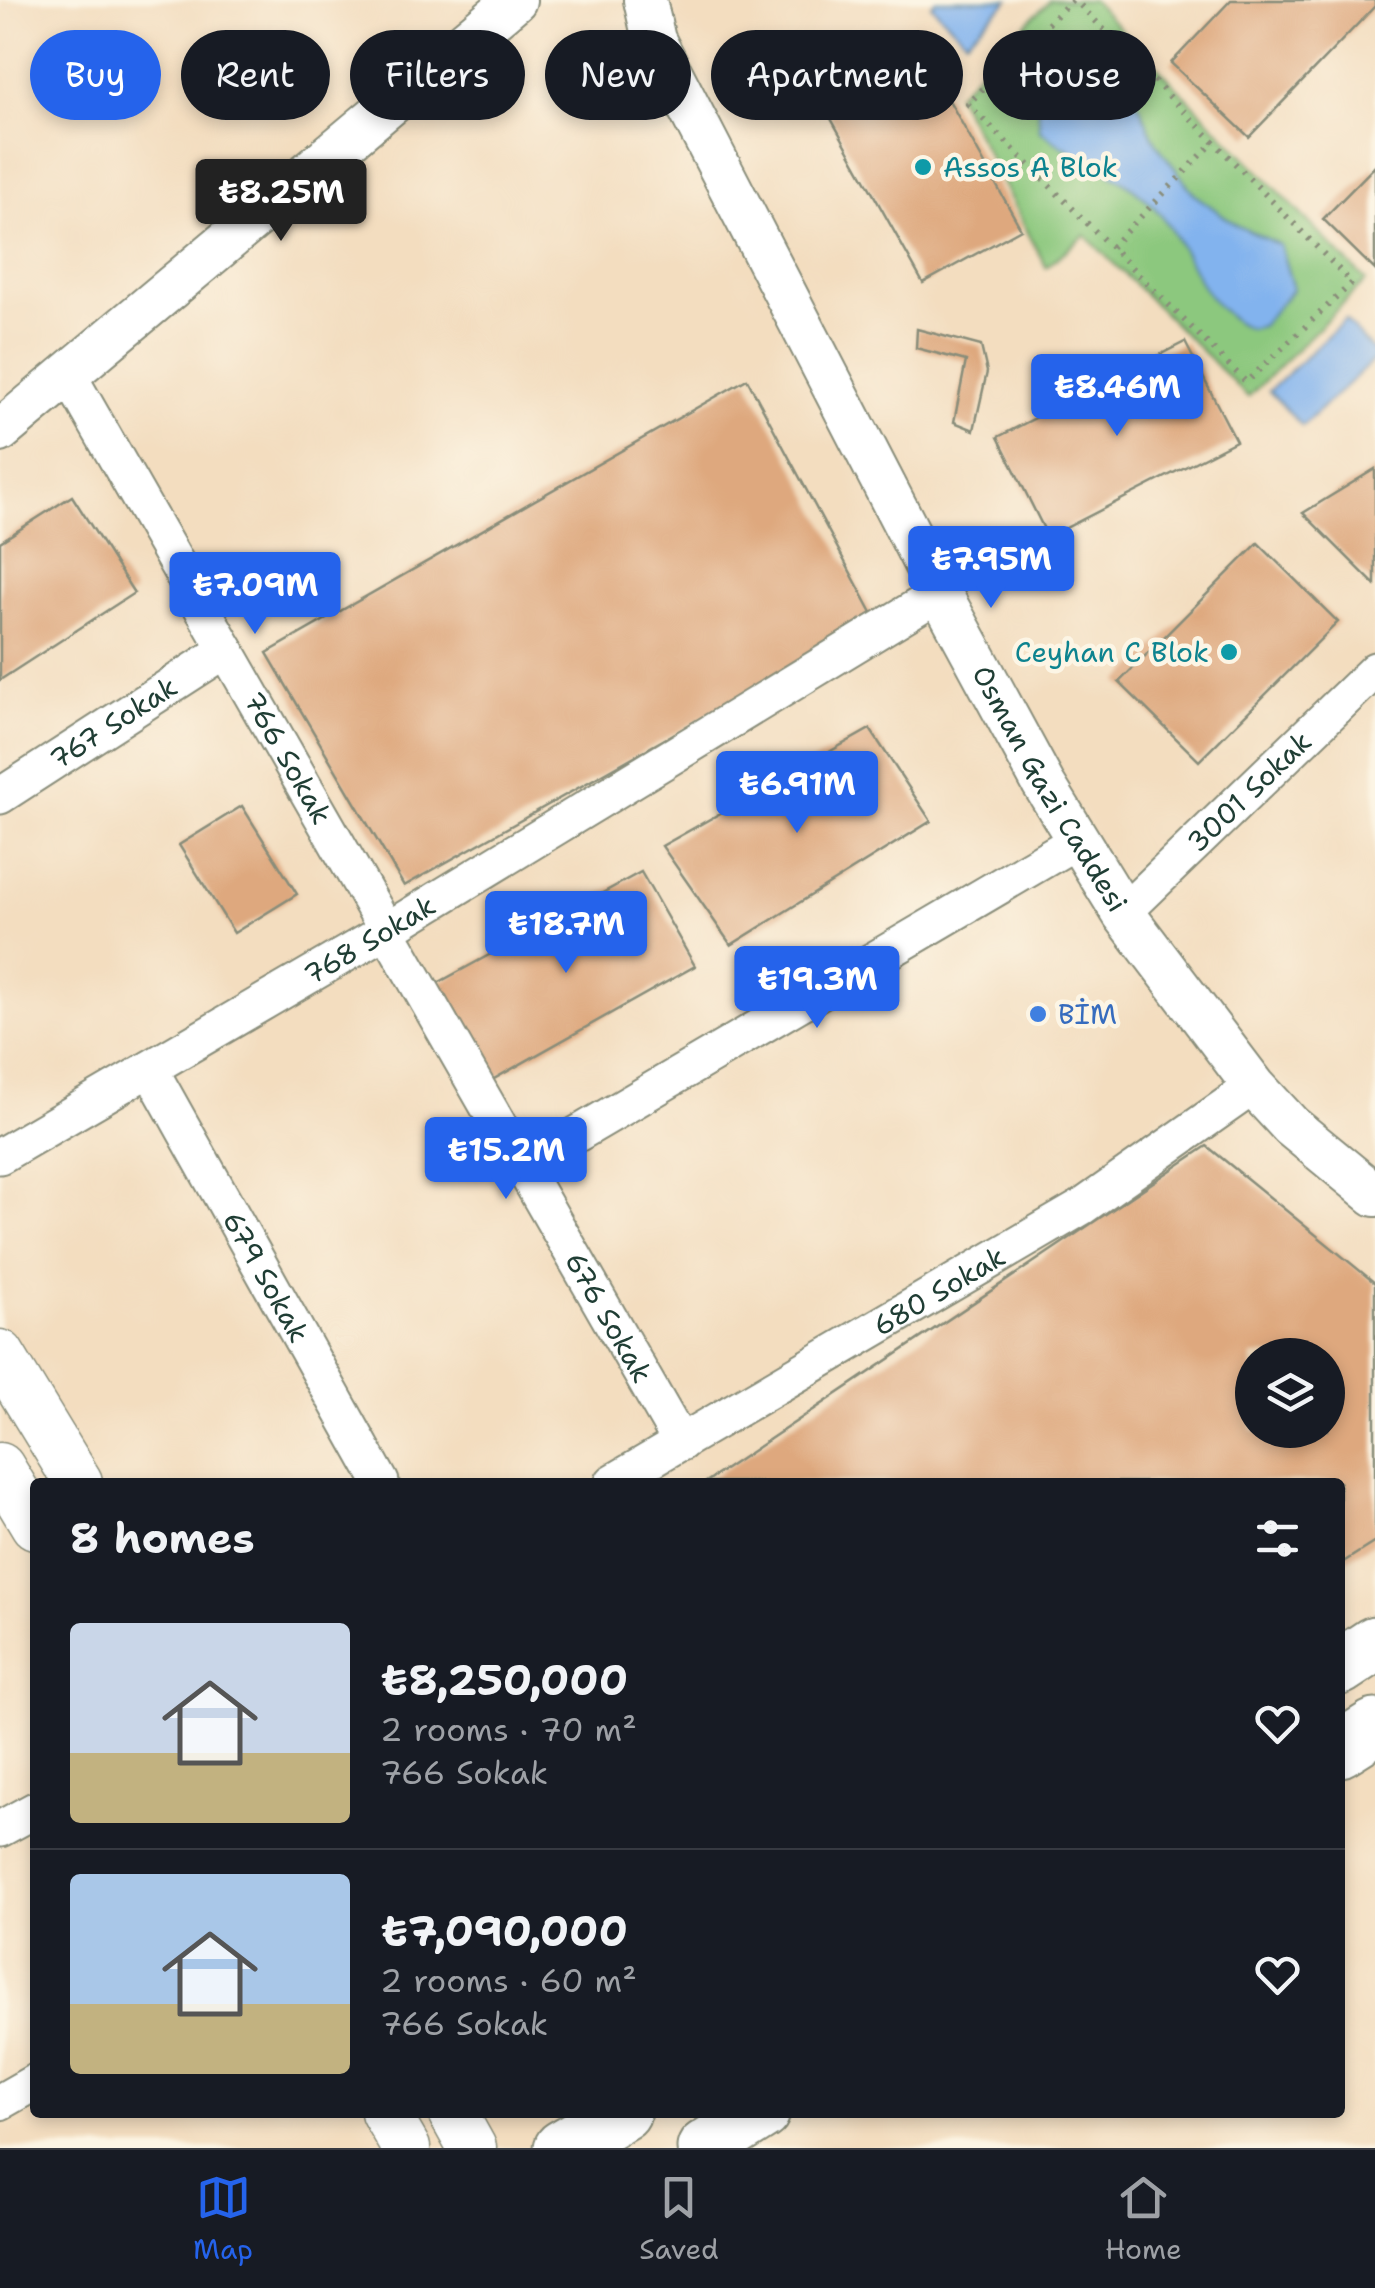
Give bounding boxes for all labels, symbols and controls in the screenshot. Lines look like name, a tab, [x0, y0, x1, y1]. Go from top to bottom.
chip: Buy	[30, 30, 161, 120]
chip: Rent	[181, 30, 330, 120]
chip: Filters	[350, 30, 525, 120]
chip: New	[545, 30, 691, 120]
chip: Apartment	[711, 30, 963, 120]
chip: House	[983, 30, 1156, 120]
place label: Assos A Blok	[943, 148, 1118, 186]
marker: Assos A Blok	[912, 156, 934, 178]
pin: ₺8.25M	[200, 159, 362, 244]
text: ₺8.25M	[217, 170, 345, 213]
pin: ₺8.46M	[1036, 354, 1198, 439]
text: ₺8.46M	[1053, 365, 1181, 408]
pin: ₺7.95M	[910, 526, 1072, 611]
text: ₺7.95M	[930, 537, 1052, 580]
pin: ₺7.09M	[174, 552, 336, 637]
text: ₺7.09M	[192, 563, 318, 606]
place label: Ceyhan C Blok	[1015, 633, 1209, 671]
marker: Ceyhan C Blok	[1218, 641, 1240, 663]
street label: Osman Gazi Caddesi	[964, 658, 1137, 919]
street label: 767 Sokak	[42, 668, 185, 778]
street label: 766 Sokak	[235, 684, 341, 831]
street label: 3001 Sokak	[1178, 723, 1319, 860]
pin: ₺6.91M	[716, 751, 878, 836]
text: ₺6.91M	[738, 762, 856, 805]
street label: 768 Sokak	[297, 886, 442, 994]
pin: ₺18.7M	[485, 891, 647, 976]
text: ₺18.7M	[507, 902, 625, 945]
pin: ₺19.3M	[736, 946, 898, 1031]
text: ₺19.3M	[756, 957, 878, 1000]
place label: BİM	[1058, 995, 1117, 1033]
marker: BİM	[1027, 1003, 1049, 1025]
pin: ₺15.2M	[425, 1117, 587, 1202]
text: ₺15.2M	[447, 1128, 565, 1171]
street label: 679 Sokak	[214, 1204, 318, 1349]
street label: 680 Sokak	[866, 1237, 1012, 1344]
street label: 676 Sokak	[556, 1245, 661, 1389]
map controls	[1235, 1338, 1345, 1448]
button: layers	[1235, 1338, 1345, 1448]
text: 8 homes	[70, 1510, 255, 1566]
icon: filters	[1250, 1511, 1305, 1566]
text: ₺8,250,000	[380, 1652, 628, 1708]
icon: home	[150, 1663, 270, 1783]
icon: heart	[1250, 1696, 1305, 1751]
text: 2 rooms · 70 m²	[380, 1708, 637, 1751]
text: 766 Sokak	[380, 1751, 548, 1794]
text: ₺7,090,000	[380, 1903, 628, 1959]
icon: home	[150, 1914, 270, 2034]
icon: heart	[1250, 1947, 1305, 2002]
text: 2 rooms · 60 m²	[380, 1959, 637, 2002]
text: 766 Sokak	[380, 2002, 548, 2045]
tab: Map	[193, 2170, 253, 2268]
tab: Saved	[639, 2170, 719, 2268]
tab: Home	[1105, 2170, 1182, 2268]

